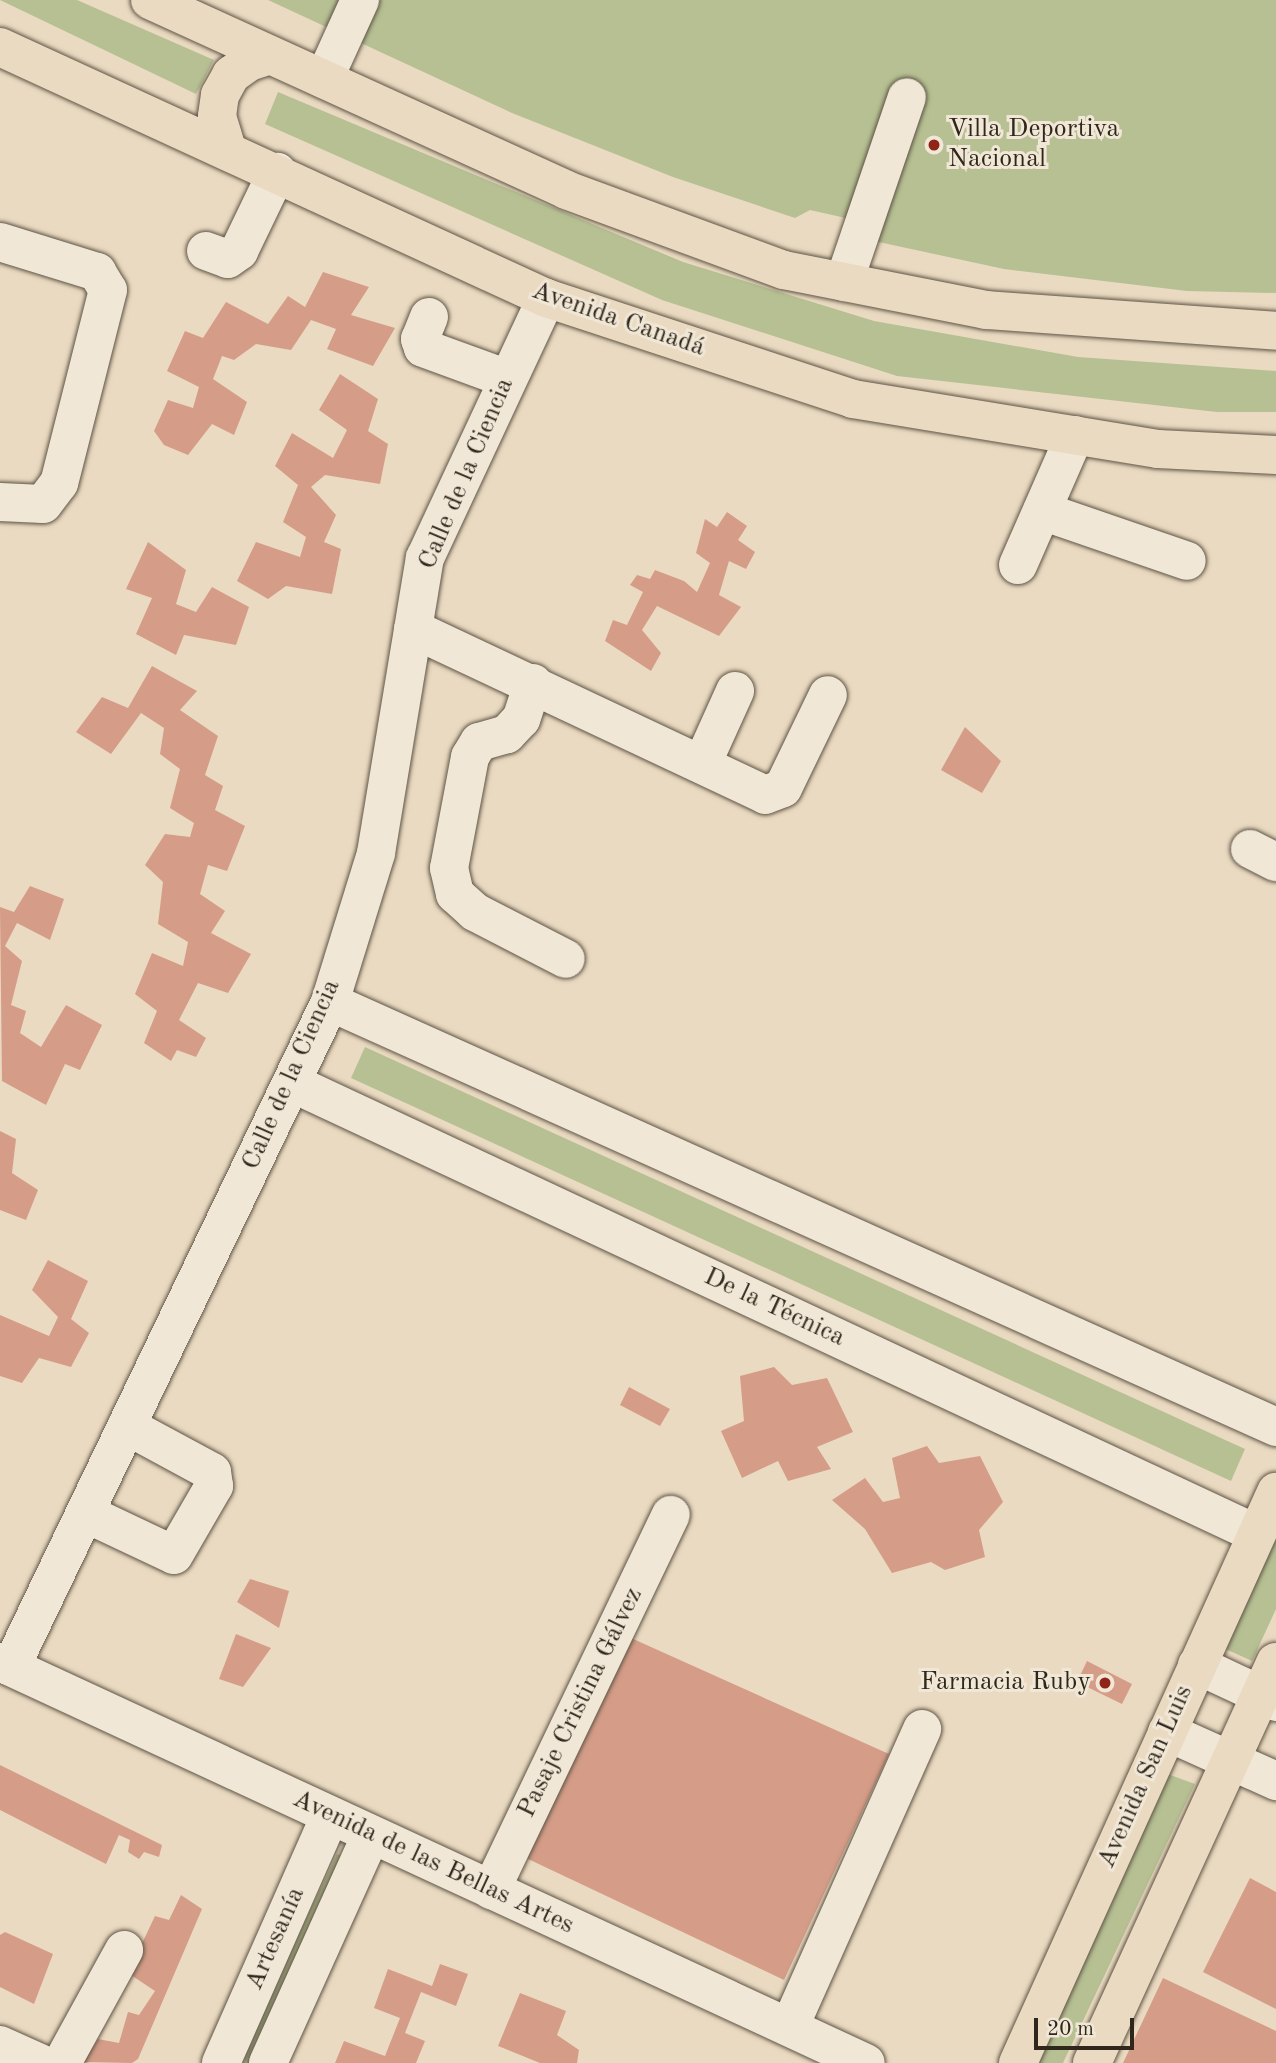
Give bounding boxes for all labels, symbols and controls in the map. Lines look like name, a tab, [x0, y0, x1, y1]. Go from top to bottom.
place label: Villa Deportiva Nacional	[948, 114, 1119, 176]
marker: Villa Deportiva Nacional	[926, 137, 942, 153]
street label: Avenida Canadá	[527, 276, 709, 364]
street label: Calle de la Ciencia	[413, 373, 521, 575]
street label: Calle de la Ciencia	[236, 975, 348, 1175]
street label: De la Técnica	[699, 1262, 849, 1354]
street label: Pasaje Cristina Gálvez	[512, 1583, 650, 1823]
place label: Farmacia Ruby	[920, 1667, 1091, 1699]
marker: Farmacia Ruby	[1097, 1675, 1113, 1691]
street label: Avenida San Luis	[1092, 1681, 1200, 1873]
street label: Avenida de las Bellas Artes	[287, 1784, 579, 1942]
street label: Artesanía	[239, 1883, 313, 1995]
scale bar	[1038, 2004, 1138, 2048]
text: 20 m	[1047, 2019, 1094, 2040]

